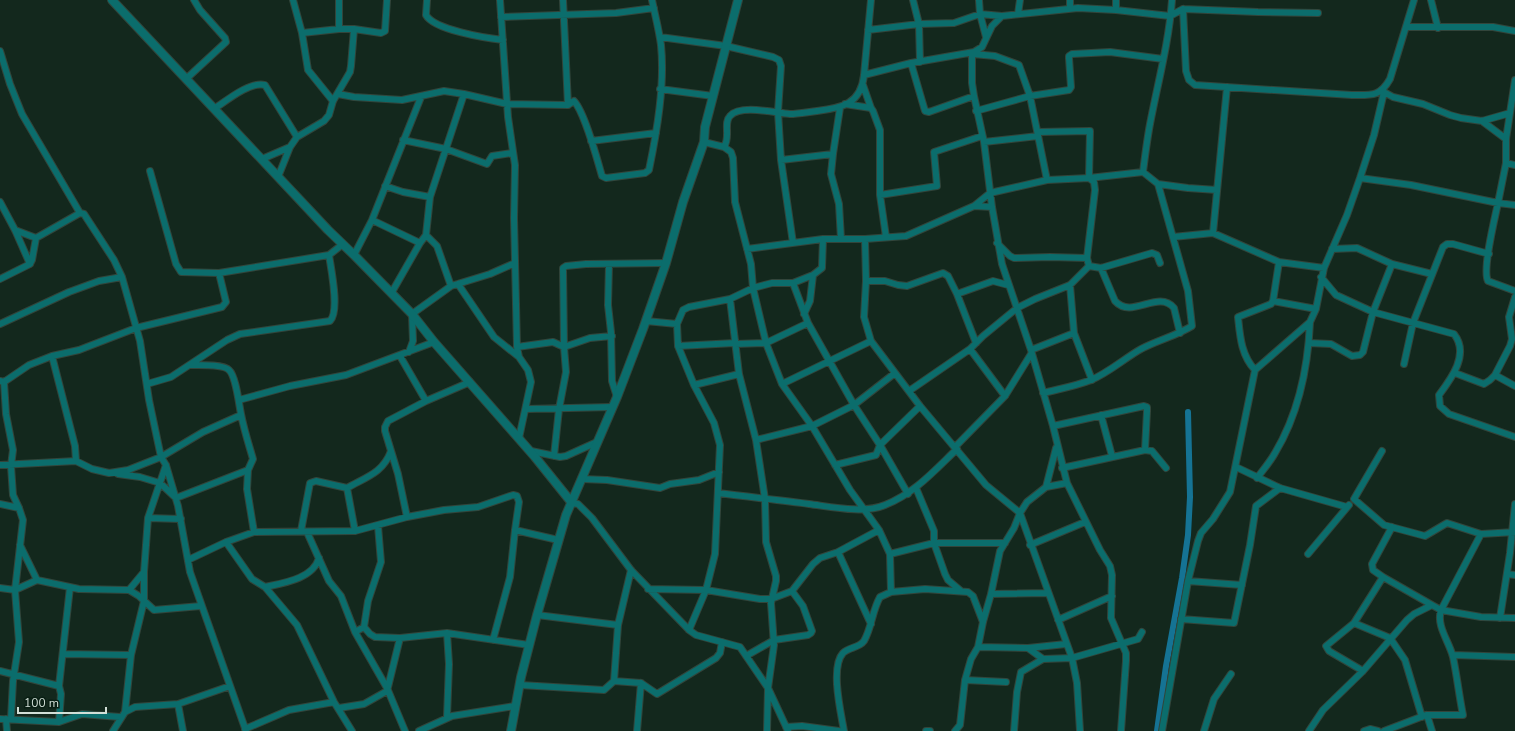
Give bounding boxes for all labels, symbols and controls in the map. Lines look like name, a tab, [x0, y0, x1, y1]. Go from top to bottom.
scale bar	[18, 689, 106, 715]
text: 100 m	[24, 695, 59, 711]

